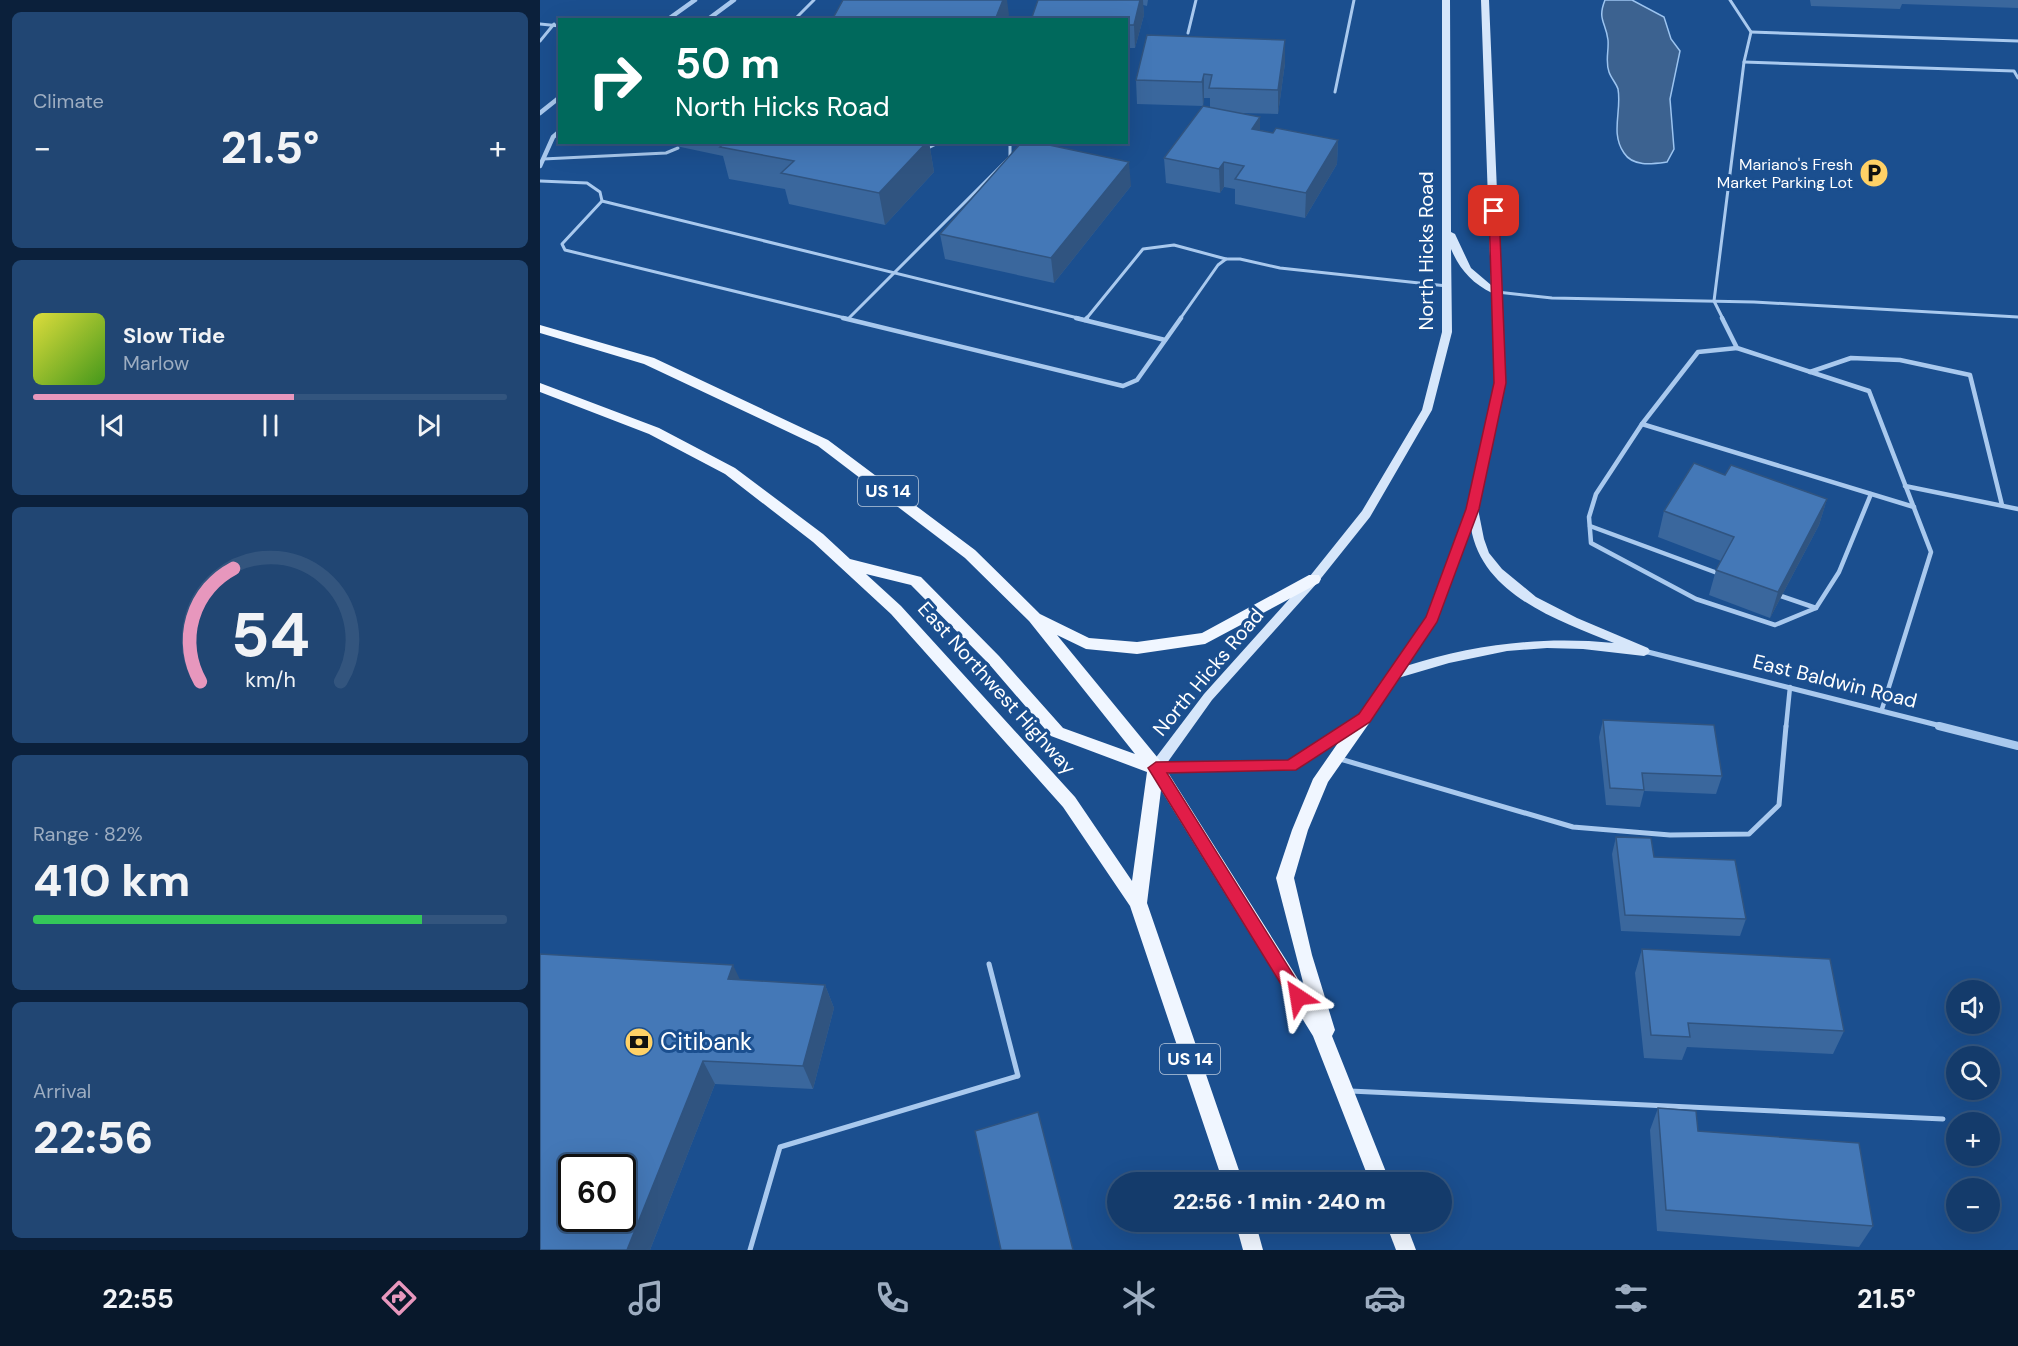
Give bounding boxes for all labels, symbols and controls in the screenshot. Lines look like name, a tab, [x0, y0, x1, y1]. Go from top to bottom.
text: 50 m	[675, 36, 780, 91]
icon: right	[576, 42, 654, 120]
text: Climate	[33, 88, 104, 114]
text: North Hicks Road	[675, 89, 890, 124]
text: 21.5°	[221, 118, 319, 177]
text: −	[33, 126, 51, 169]
text: +	[489, 126, 507, 169]
place label: Mariano's Fresh Market Parking Lot	[1717, 154, 1853, 193]
parking icon: Mariano's Fresh Market Parking Lot	[1858, 157, 1890, 189]
street label: North Hicks Road	[1413, 171, 1439, 331]
pin	[1468, 185, 1519, 236]
icon: arrive	[1477, 194, 1510, 227]
text: Slow Tide	[123, 321, 225, 350]
text: Marlow	[123, 350, 189, 376]
icon: previous	[96, 409, 129, 442]
icon: pause	[254, 409, 287, 442]
icon: next	[412, 409, 445, 442]
road number: US 14	[858, 476, 918, 506]
text: 54	[230, 594, 310, 675]
street label: East Northwest Highway	[912, 596, 1082, 780]
street label: North Hicks Road	[1147, 603, 1269, 741]
street label: East Baldwin Road	[1750, 648, 1920, 714]
text: km/h	[245, 666, 295, 694]
text: Range · 82%	[33, 821, 143, 847]
text: 410 km	[33, 851, 190, 910]
position arrow	[1266, 965, 1330, 1029]
map controls	[1946, 980, 2000, 1232]
button: sound	[1946, 980, 2000, 1034]
bank icon: Citibank	[623, 1026, 655, 1058]
place label: Citibank	[660, 1026, 752, 1057]
road number: US 14	[1160, 1044, 1220, 1074]
button: search	[1946, 1046, 2000, 1100]
text: Arrival	[33, 1078, 91, 1104]
text: 22:56	[33, 1108, 153, 1167]
button: +	[1946, 1112, 2000, 1166]
speed limit sign: 60	[558, 1154, 636, 1232]
button: −	[1946, 1178, 2000, 1232]
text: 22:56 · 1 min · 240 m	[1173, 1187, 1386, 1216]
icon: directions	[378, 1277, 420, 1319]
icon: music	[625, 1277, 667, 1319]
icon: phone	[871, 1277, 913, 1319]
icon: climate	[1118, 1277, 1160, 1319]
icon: car	[1364, 1277, 1406, 1319]
icon: filters	[1610, 1277, 1652, 1319]
text: 22:55	[102, 1281, 174, 1316]
text: 21.5°	[1857, 1281, 1916, 1316]

